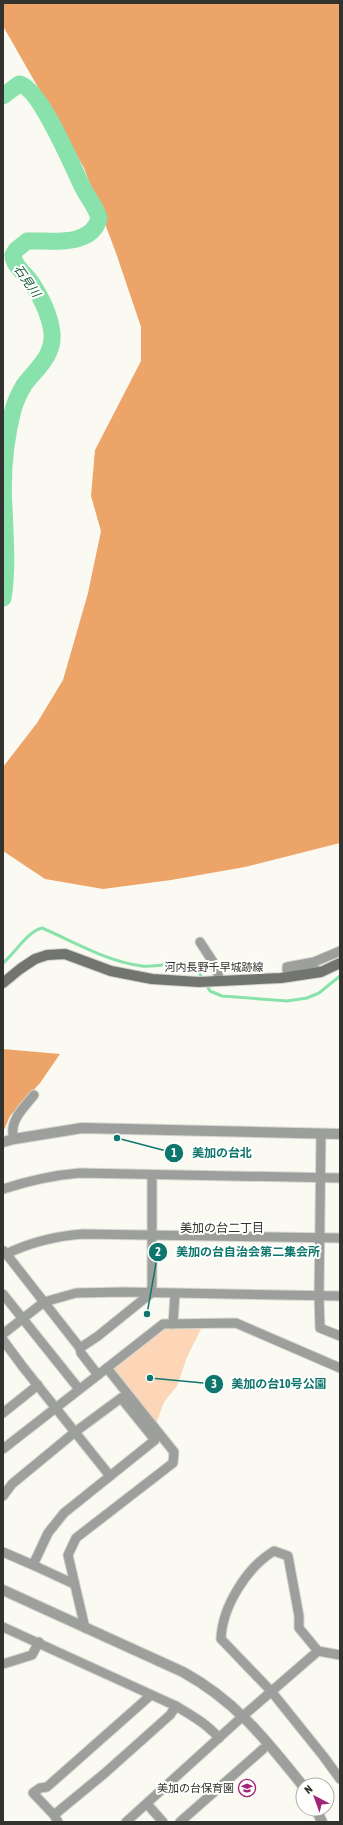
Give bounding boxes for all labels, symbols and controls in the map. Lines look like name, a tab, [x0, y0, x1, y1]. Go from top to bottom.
water label: 石見川	[11, 262, 44, 301]
street label: 河内長野千早城跡線	[165, 961, 264, 973]
callout: 美加の台北	[164, 1141, 260, 1165]
text: 1	[171, 1146, 177, 1160]
text: 美加の台北	[192, 1146, 252, 1160]
district label: 美加の台二丁目	[180, 1221, 264, 1235]
callout: 美加の台自治会第二集会所	[148, 1240, 328, 1264]
text: 2	[155, 1245, 161, 1259]
text: 美加の台自治会第二集会所	[176, 1245, 320, 1259]
callout: 美加の台10号公園	[204, 1372, 335, 1396]
text: 3	[211, 1377, 217, 1391]
text: 美加の台10号公園	[231, 1377, 327, 1391]
north arrow	[295, 1777, 335, 1817]
school or university icon: 美加の台保育園	[237, 1778, 257, 1798]
place label: 美加の台保育園	[157, 1782, 234, 1794]
text: N	[302, 1783, 315, 1796]

